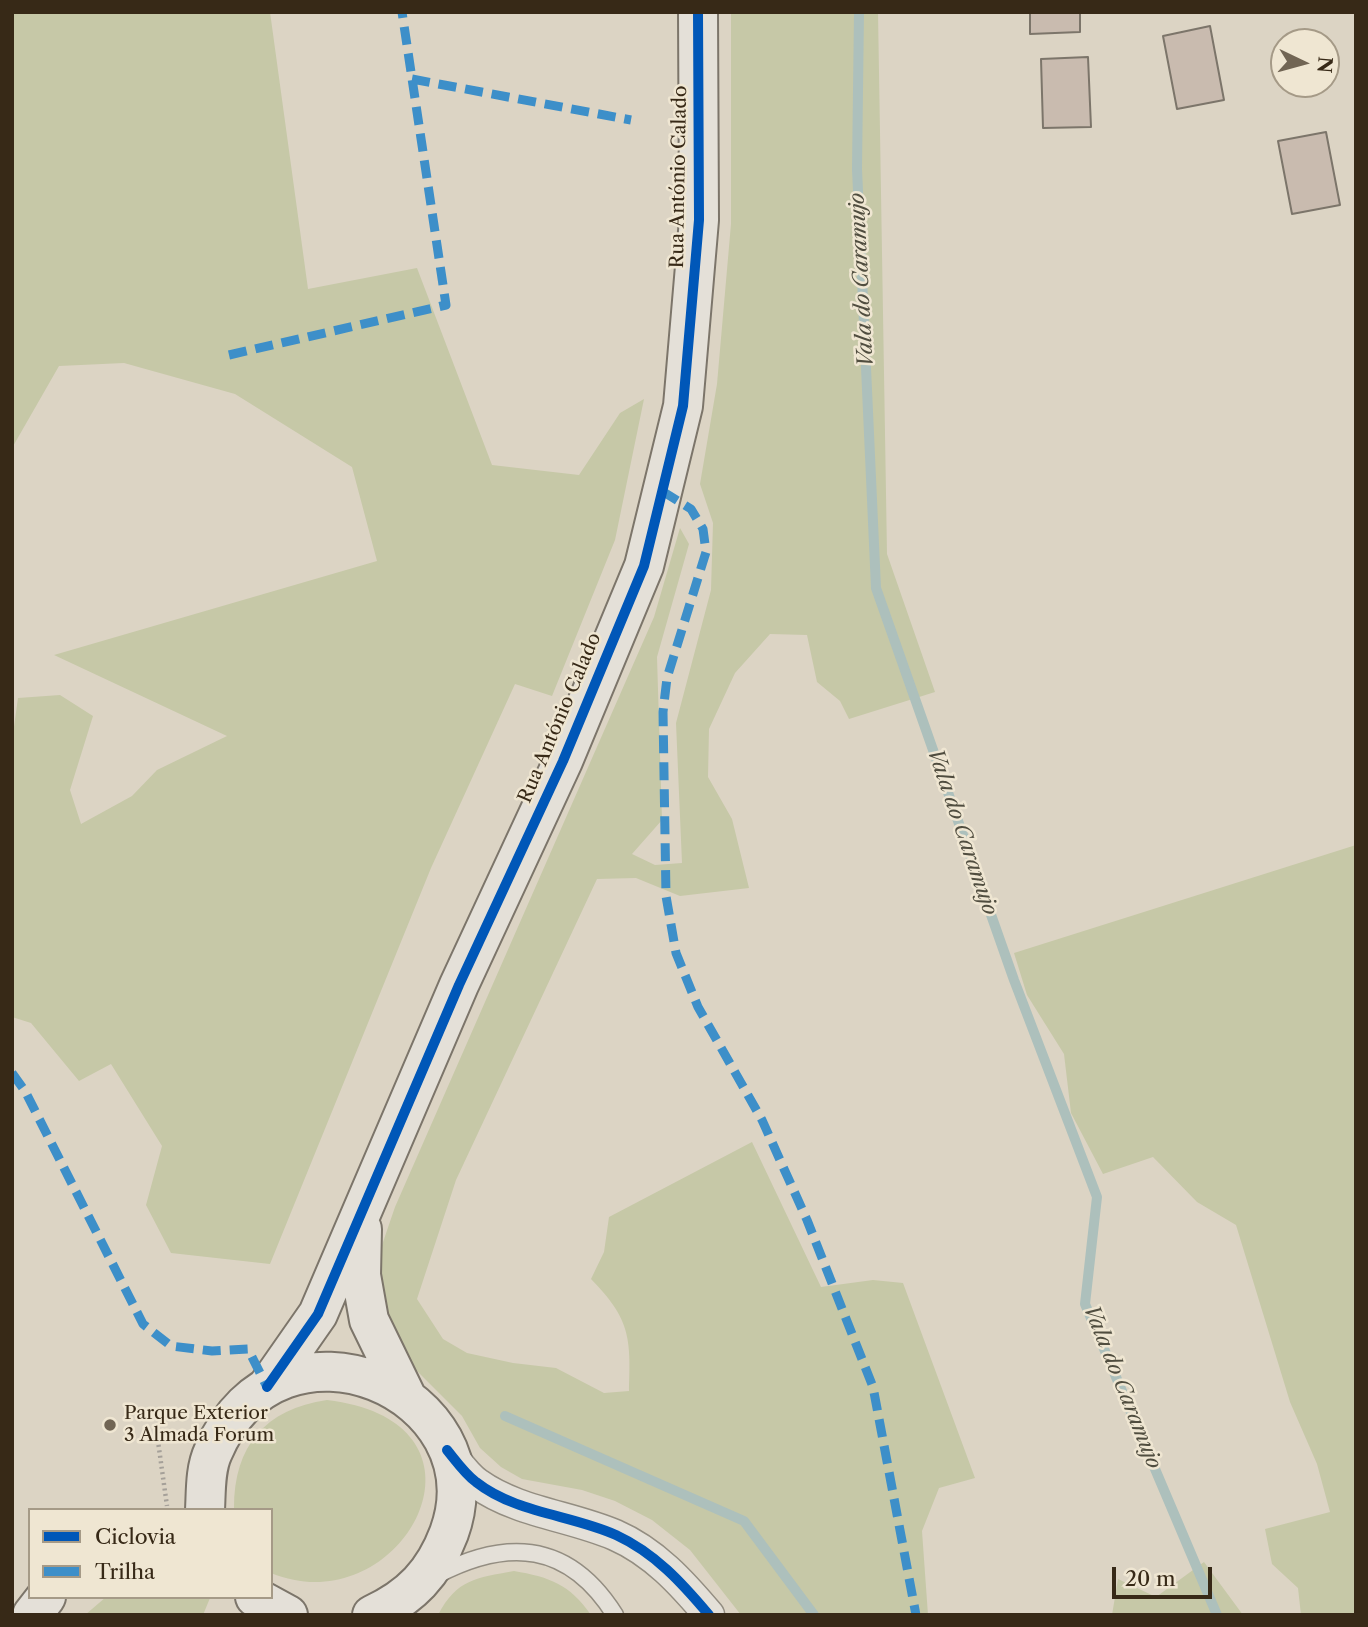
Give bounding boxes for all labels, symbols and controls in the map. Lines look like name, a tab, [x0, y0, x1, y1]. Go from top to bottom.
north arrow	[1270, 28, 1340, 98]
text: N	[1312, 55, 1337, 74]
street label: Rua António Calado	[666, 85, 692, 269]
water label: Vala do Caramujo	[845, 192, 879, 368]
street label: Rua António Calado	[514, 629, 606, 807]
water label: Vala do Caramujo	[922, 745, 1002, 919]
water label: Vala do Caramujo	[1078, 1301, 1166, 1473]
place label: Parque Exterior 3 Almada Forum	[124, 1403, 274, 1447]
marker: Parque Exterior 3 Almada Forum	[102, 1417, 118, 1433]
legend	[28, 1508, 273, 1599]
text: Ciclovia	[95, 1524, 176, 1549]
scale bar	[1116, 1554, 1216, 1598]
text: Trilha	[95, 1559, 155, 1584]
text: 20 m	[1125, 1566, 1176, 1591]

